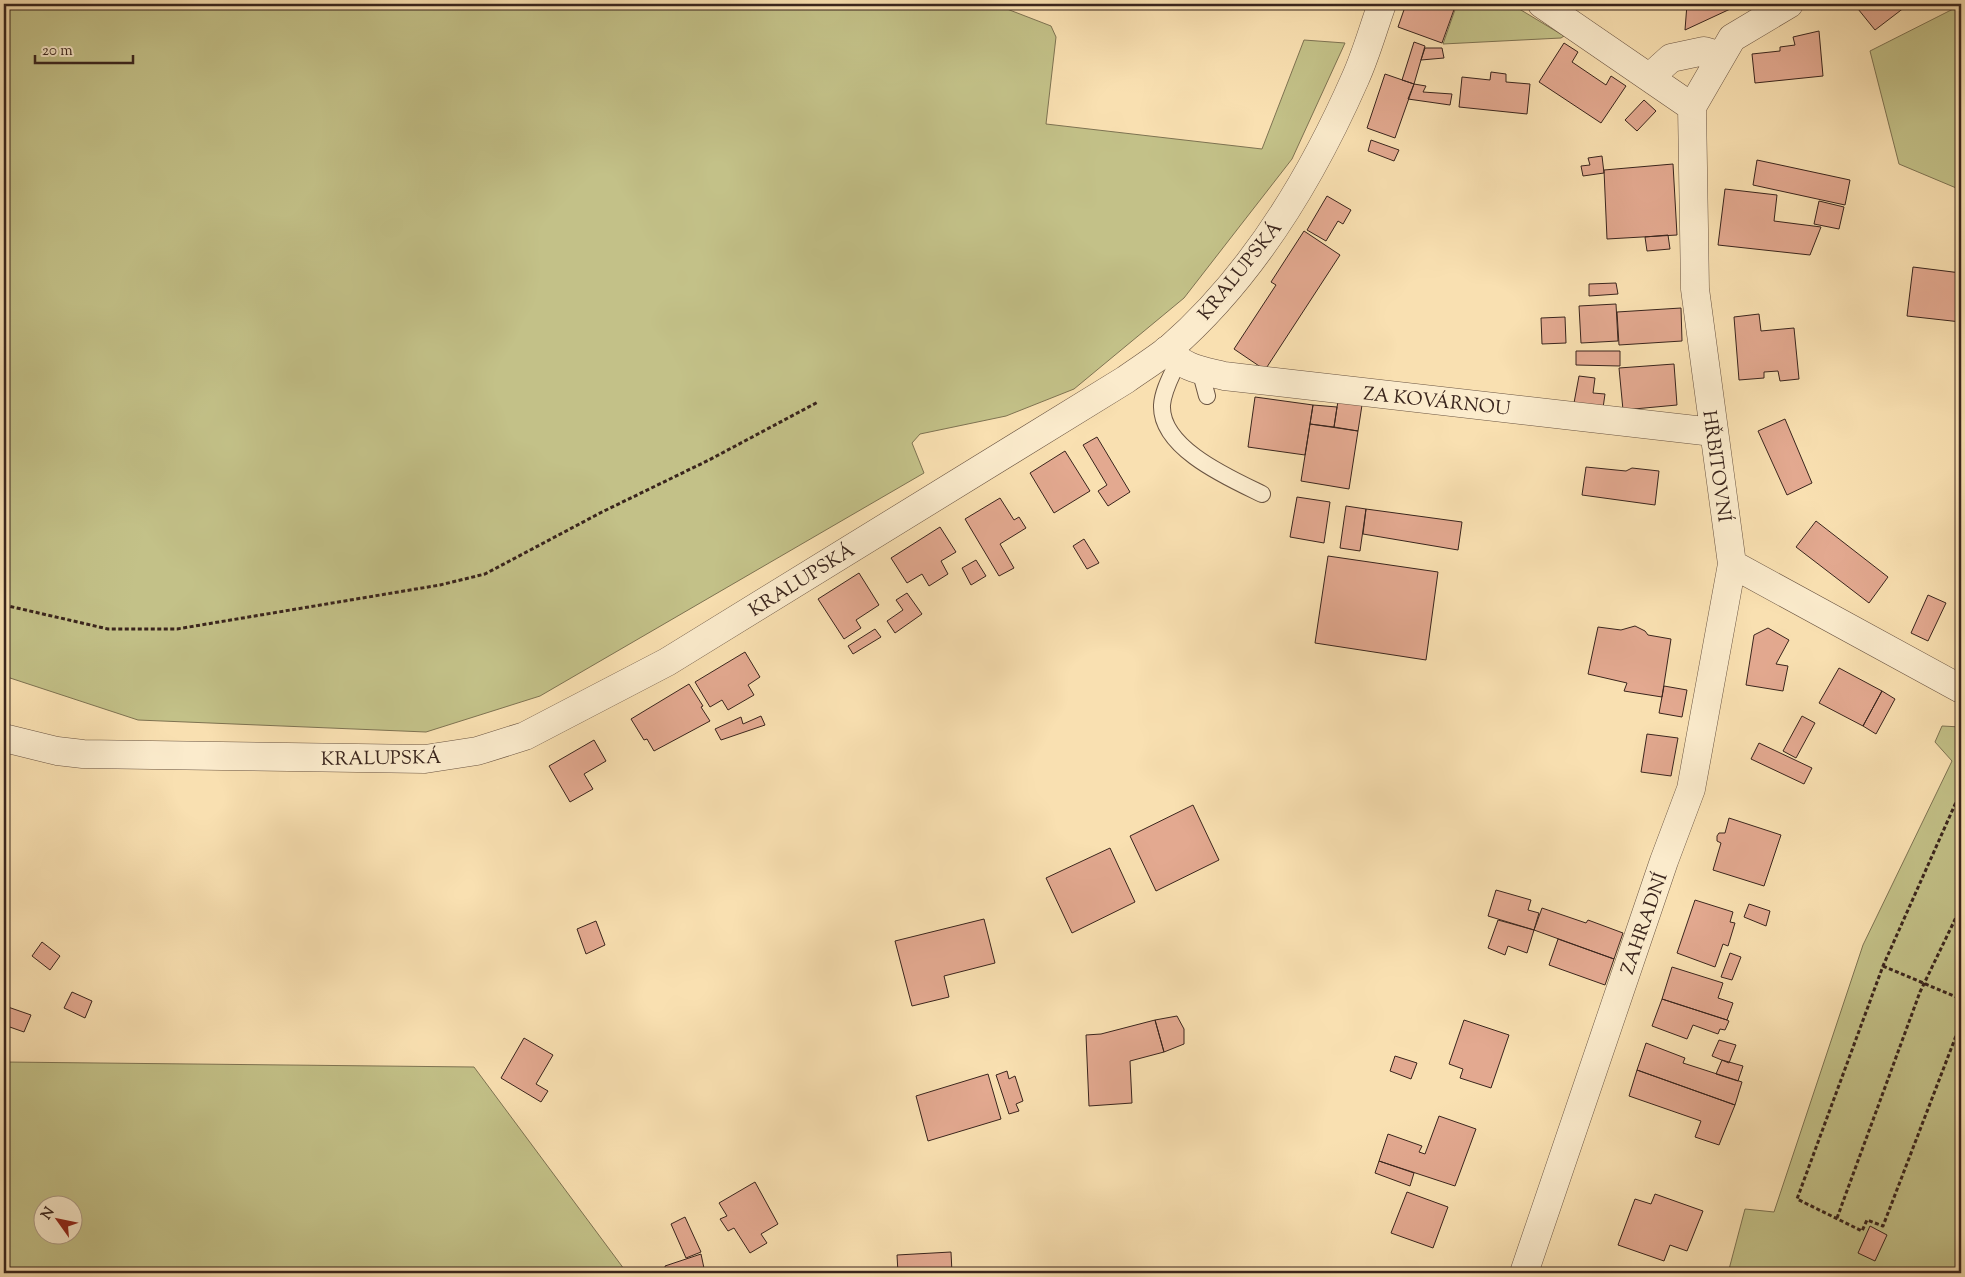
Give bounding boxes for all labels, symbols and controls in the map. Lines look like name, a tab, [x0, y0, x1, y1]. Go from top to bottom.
scale bar	[35, 32, 132, 64]
text: 20 m	[42, 41, 73, 62]
street label: KRALUPSKÁ	[1193, 216, 1290, 327]
street label: ZA KOVÁRNOU	[1362, 381, 1512, 424]
street label: HŘBITOVNÍ	[1694, 409, 1737, 524]
street label: KRALUPSKÁ	[744, 537, 861, 624]
street label: KRALUPSKÁ	[321, 745, 442, 774]
street label: ZAHRADNÍ	[1615, 869, 1675, 979]
north arrow	[32, 1194, 82, 1244]
text: N	[37, 1204, 60, 1224]

